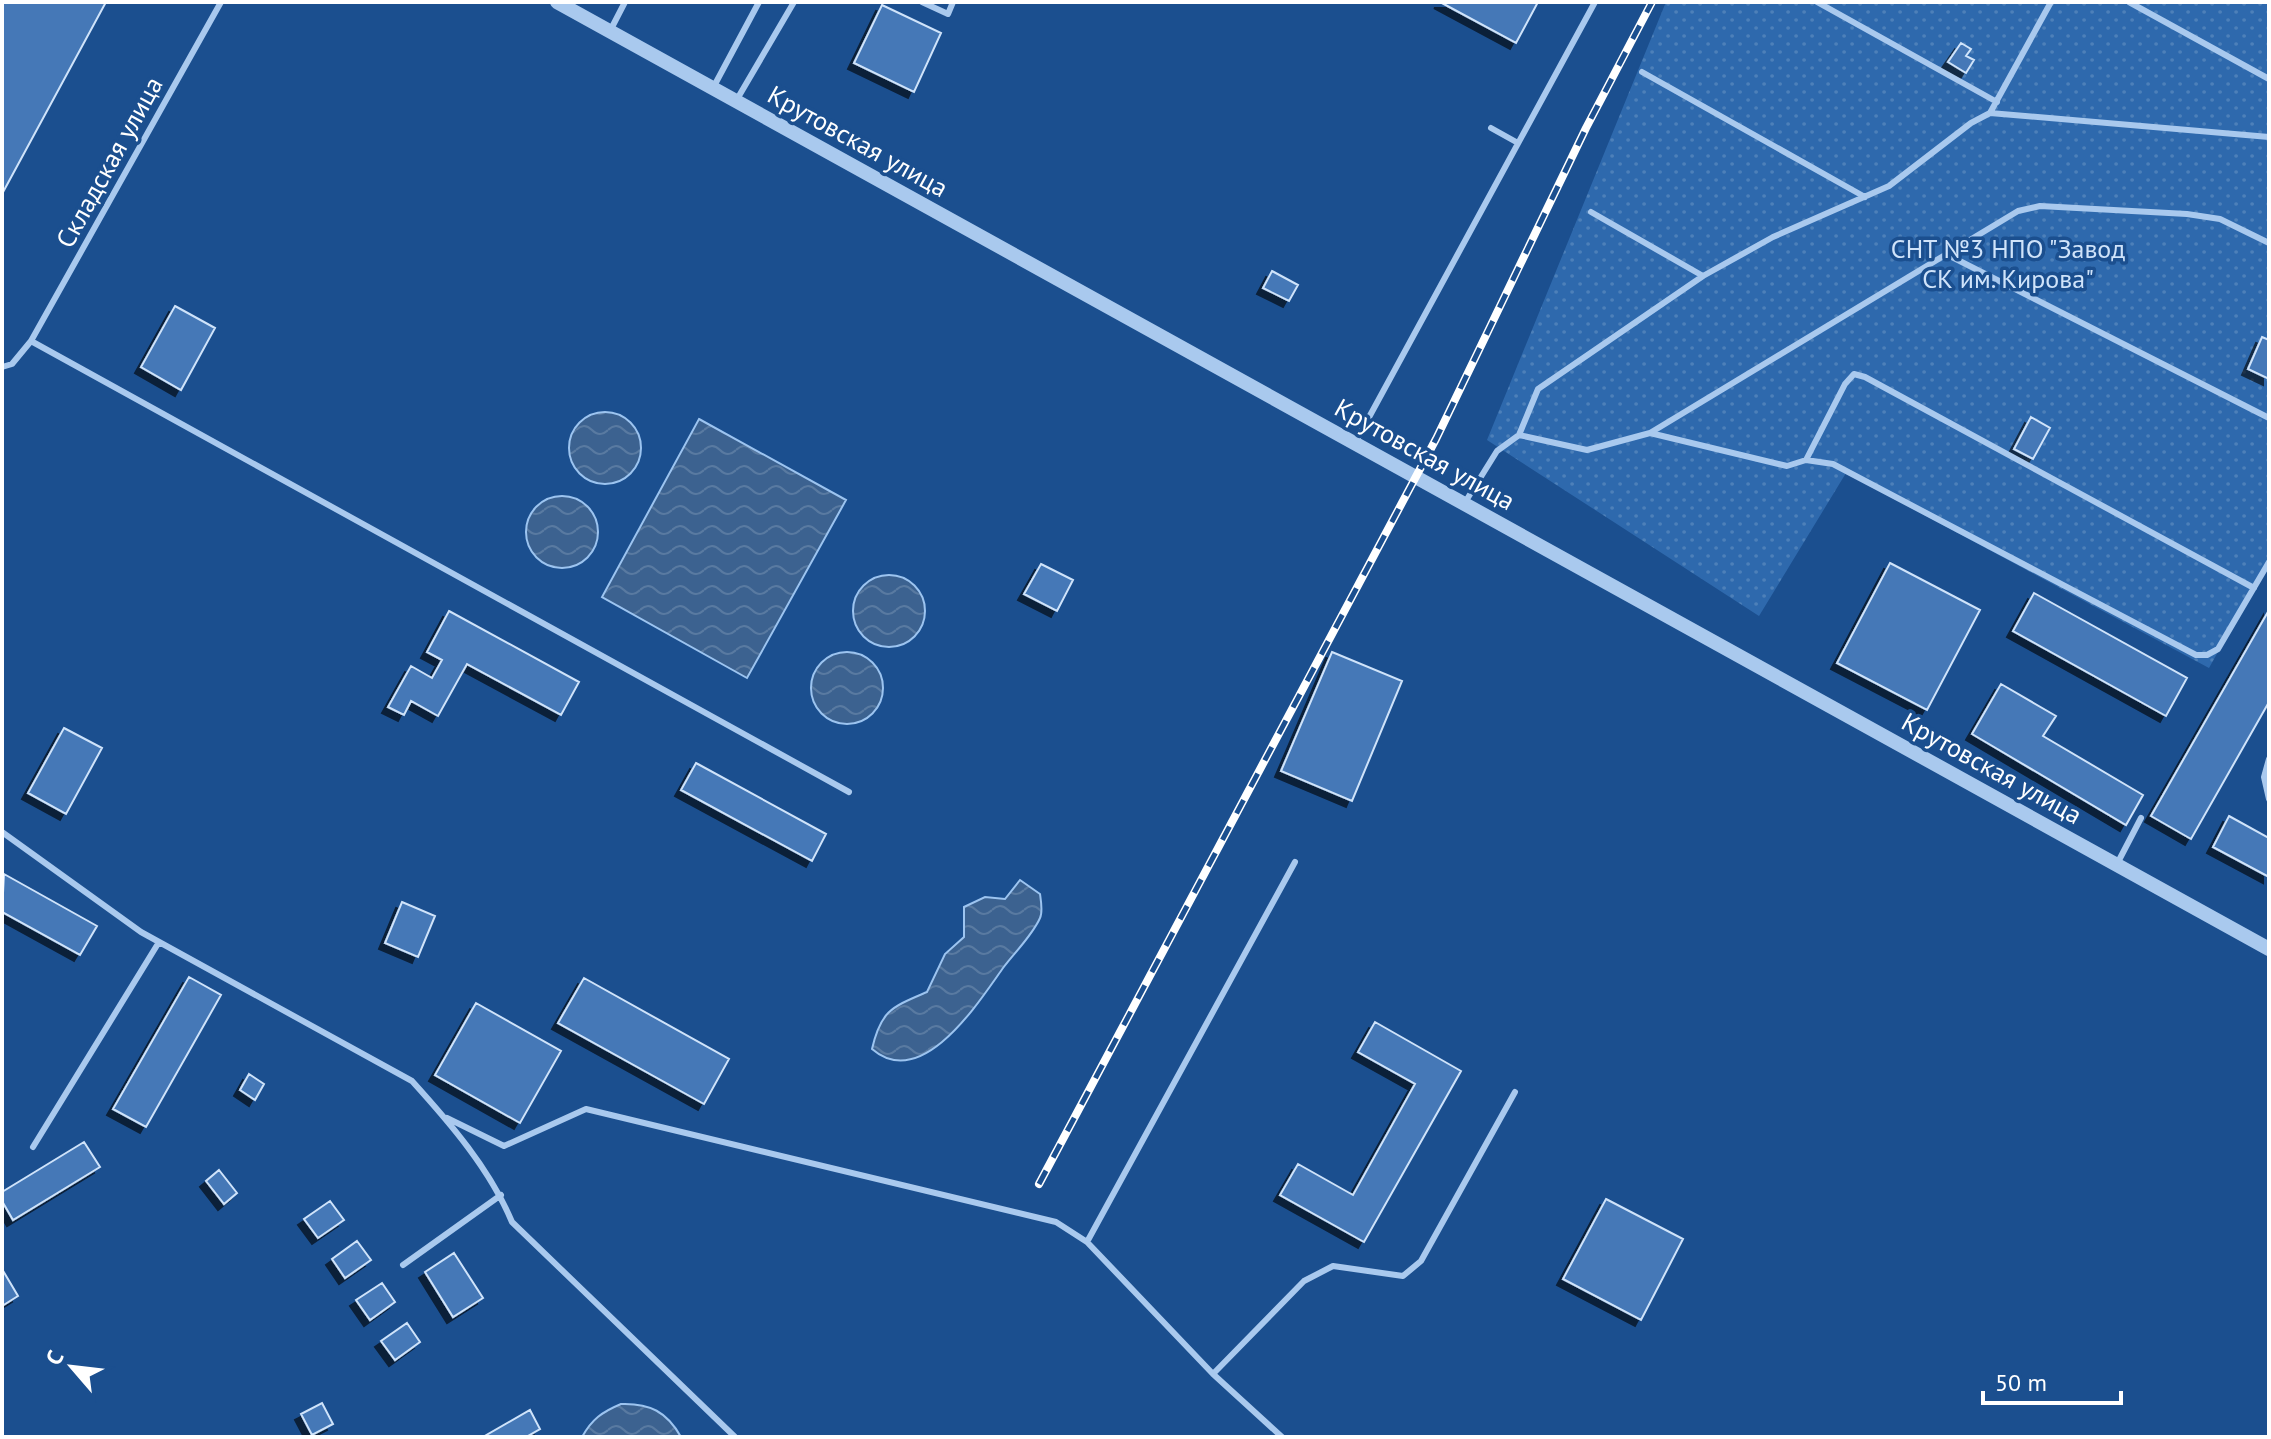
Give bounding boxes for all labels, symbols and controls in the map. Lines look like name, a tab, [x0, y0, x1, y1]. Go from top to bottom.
street label: Складская улица	[48, 71, 170, 253]
street label: Крутовская улица	[762, 78, 954, 204]
park label: СНТ №3 НПО "Завод СК им. Кирова"	[1891, 232, 2125, 295]
street label: Крутовская улица	[1329, 391, 1521, 517]
street label: Крутовская улица	[1896, 705, 2088, 831]
north arrow	[32, 1327, 112, 1407]
text: С	[39, 1346, 70, 1370]
scale bar	[1983, 1355, 2121, 1405]
text: 50 m	[1995, 1367, 2047, 1398]

